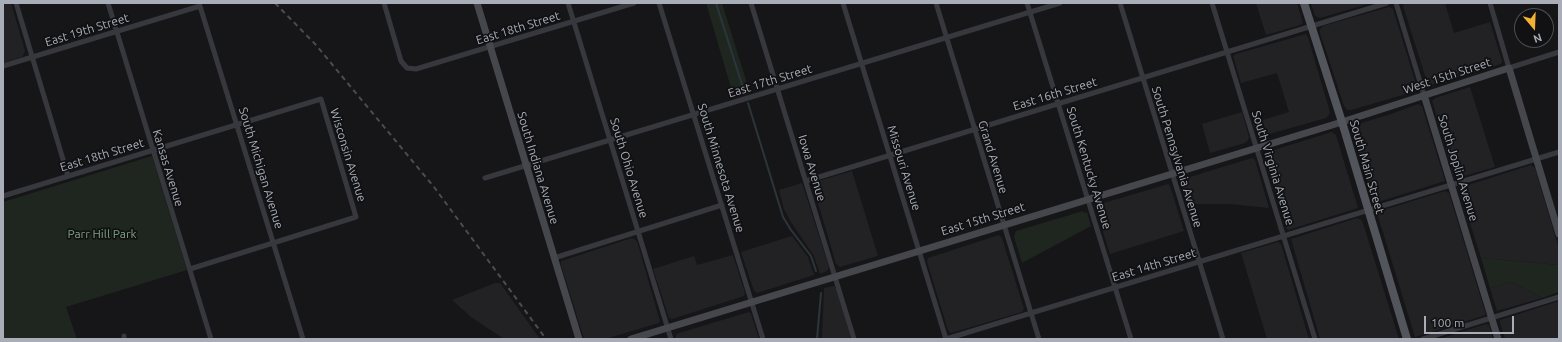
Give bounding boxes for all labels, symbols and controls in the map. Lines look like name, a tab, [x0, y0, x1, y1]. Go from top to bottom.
street label: East 18th Street	[474, 8, 562, 48]
north arrow	[1514, 8, 1554, 48]
street label: East 19th Street	[43, 10, 131, 50]
text: N	[1532, 31, 1543, 45]
street label: West 15th Street	[1401, 55, 1493, 97]
street label: East 17th Street	[726, 61, 814, 101]
street label: East 16th Street	[1011, 74, 1099, 114]
street label: South Pennsylvania Avenue	[1149, 85, 1205, 229]
street label: South Minnesota Avenue	[694, 102, 748, 234]
street label: South Kentucky Avenue	[1064, 105, 1114, 231]
street label: South Michigan Avenue	[236, 106, 286, 230]
street label: Wisconsin Avenue	[327, 106, 369, 204]
street label: South Virginia Avenue	[1249, 109, 1297, 227]
street label: South Indiana Avenue	[514, 110, 562, 226]
street label: South Joplin Avenue	[1435, 113, 1481, 223]
street label: South Ohio Avenue	[607, 116, 651, 220]
street label: South Main Street	[1347, 118, 1387, 216]
street label: Grand Avenue	[975, 119, 1011, 195]
street label: Missouri Avenue	[884, 124, 924, 212]
street label: Kansas Avenue	[149, 128, 187, 208]
street label: Iowa Avenue	[795, 133, 829, 203]
street label: East 18th Street	[58, 135, 146, 175]
street label: East 15th Street	[939, 199, 1027, 239]
park label: Parr Hill Park	[67, 227, 137, 241]
street label: East 14th Street	[1110, 245, 1198, 285]
scale bar	[1426, 308, 1516, 334]
text: 100 m	[1431, 316, 1464, 329]

